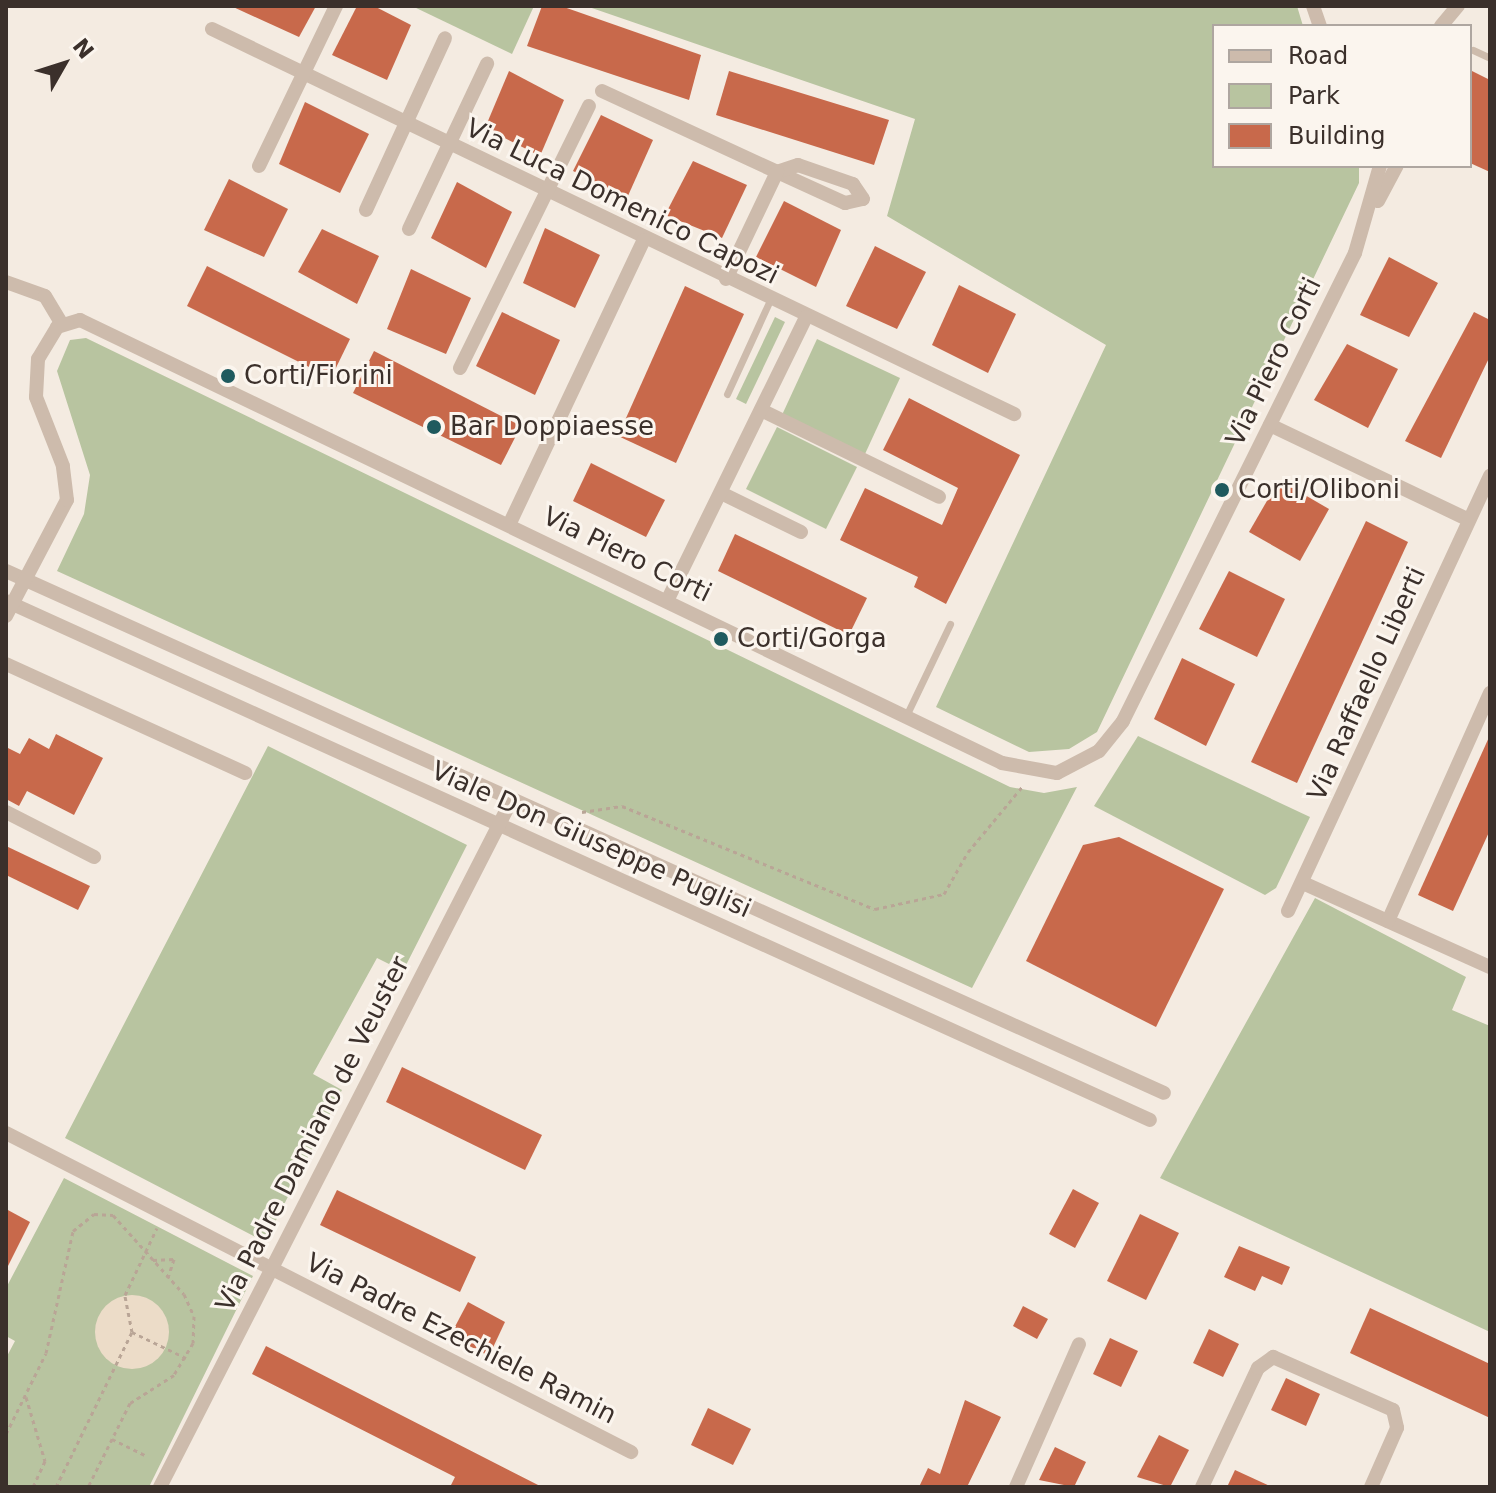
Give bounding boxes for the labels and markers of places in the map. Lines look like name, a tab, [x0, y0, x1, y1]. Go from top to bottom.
place label: Corti/Fiorini	[244, 360, 393, 392]
marker: Corti/Fiorini	[219, 367, 237, 385]
place label: Bar Doppiaesse	[450, 411, 654, 443]
marker: Bar Doppiaesse	[425, 418, 443, 436]
place label: Corti/Oliboni	[1238, 474, 1400, 506]
marker: Corti/Oliboni	[1213, 481, 1231, 499]
place label: Corti/Gorga	[737, 623, 887, 655]
marker: Corti/Gorga	[712, 630, 730, 648]

